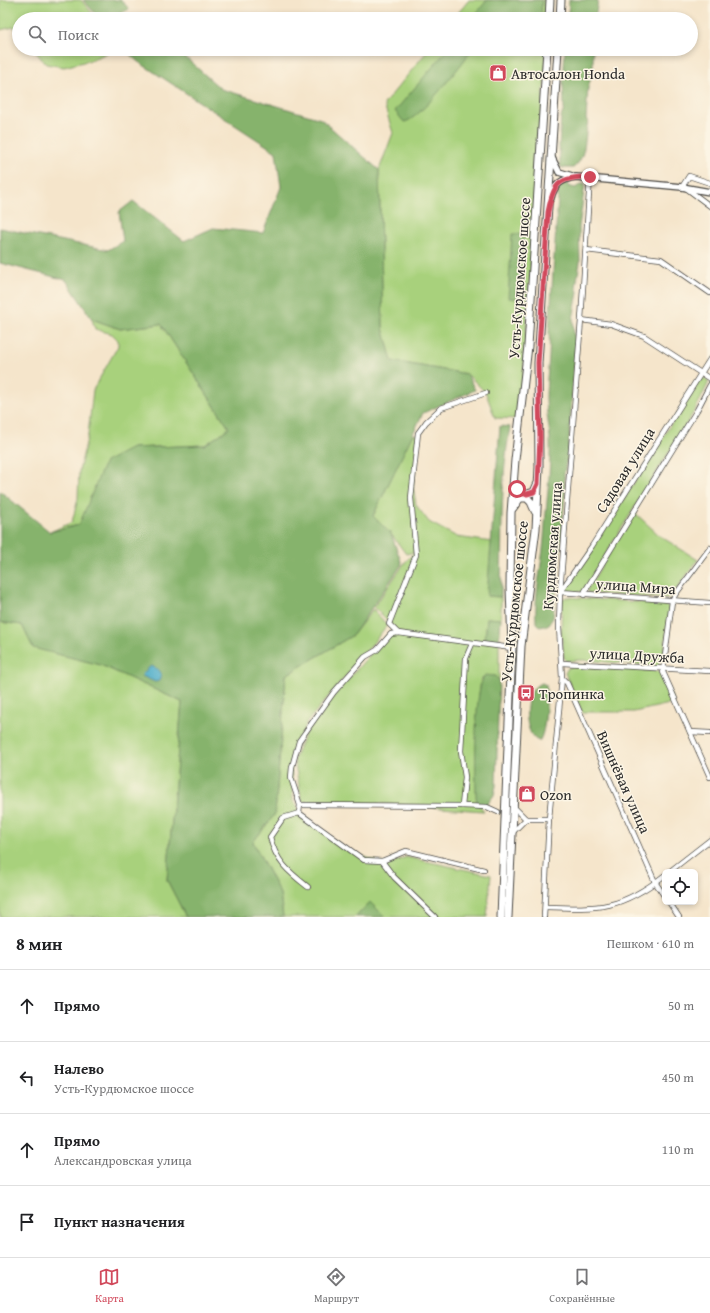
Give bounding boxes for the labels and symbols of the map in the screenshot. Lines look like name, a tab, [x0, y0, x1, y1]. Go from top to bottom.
shop icon: Автосалон Honda	[488, 63, 508, 83]
place label: Автосалон Honda	[511, 63, 625, 84]
route end	[581, 168, 599, 186]
street label: Усть-Курдюмское шоссе	[503, 197, 535, 359]
street label: Садовая улица	[590, 423, 660, 517]
route start	[508, 480, 526, 498]
street label: Курдюмская улица	[537, 481, 567, 610]
street label: Усть-Курдюмское шоссе	[495, 519, 533, 683]
street label: улица Мира	[594, 573, 677, 599]
street label: улица Дружба	[588, 642, 686, 668]
bus stop icon: Тропинка	[516, 683, 536, 703]
place label: Тропинка	[539, 683, 605, 704]
street label: Вишнёвая улица	[592, 727, 656, 837]
shop icon: Ozon	[517, 784, 537, 804]
place label: Ozon	[540, 784, 572, 805]

